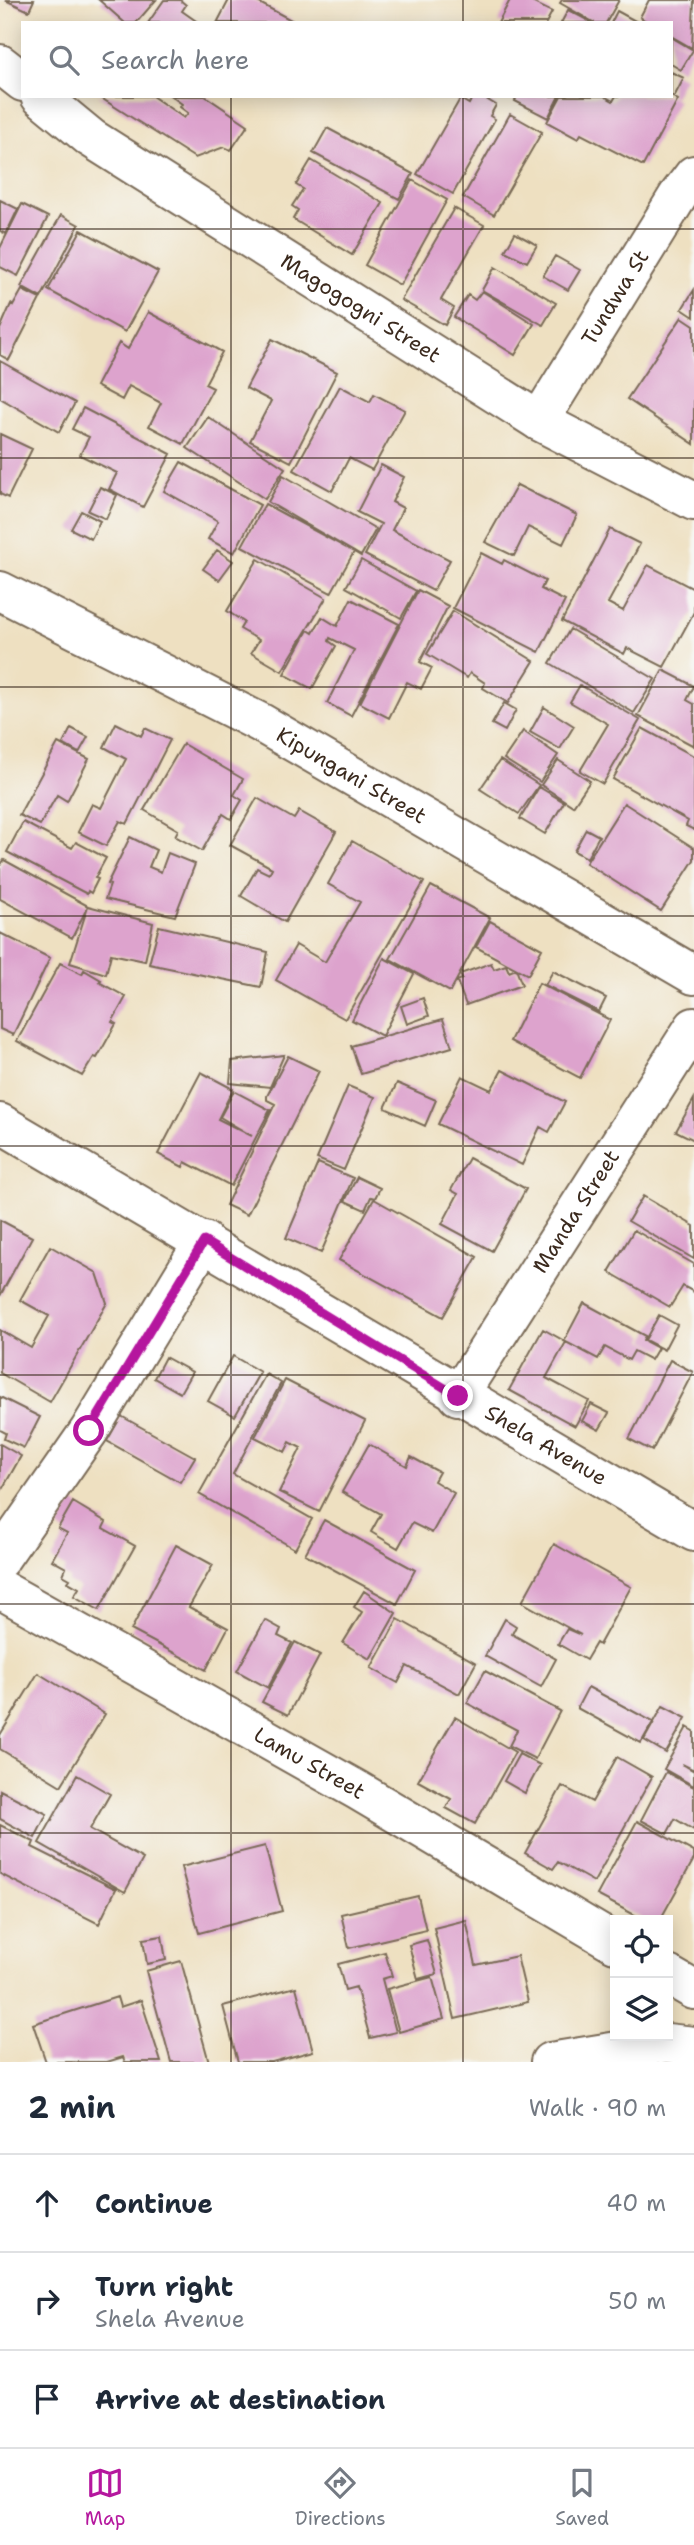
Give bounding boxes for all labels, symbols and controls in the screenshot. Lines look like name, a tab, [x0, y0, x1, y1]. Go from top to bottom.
search box	[21, 21, 673, 98]
icon: search	[45, 41, 83, 79]
text: Search here	[101, 42, 250, 77]
street label: Tundwa St	[575, 245, 655, 351]
street label: Magogogni Street	[275, 247, 446, 369]
street label: Kipungani Street	[271, 721, 432, 830]
street label: Manda Street	[526, 1144, 626, 1279]
route end	[442, 1380, 473, 1411]
street label: Shela Avenue	[480, 1398, 612, 1492]
route start	[73, 1415, 104, 1446]
street label: Lamu Street	[249, 1721, 370, 1806]
map controls	[610, 1915, 673, 2041]
button: locate	[610, 1915, 673, 1978]
button: layers	[610, 1978, 673, 2041]
text: 2 min	[28, 2087, 115, 2128]
text: Walk · 90 m	[529, 2093, 666, 2123]
icon: ahead	[28, 2184, 66, 2222]
text: Continue	[95, 2186, 213, 2221]
text: 40 m	[606, 2188, 666, 2218]
text: Turn right	[95, 2269, 233, 2304]
icon: right	[28, 2282, 66, 2320]
text: 50 m	[608, 2286, 666, 2316]
text: Shela Avenue	[95, 2304, 245, 2334]
icon: arrive	[28, 2380, 66, 2418]
text: Arrive at destination	[95, 2382, 385, 2417]
tab: Map	[85, 2464, 125, 2531]
tab: Directions	[295, 2464, 386, 2531]
tab: Saved	[555, 2464, 609, 2531]

